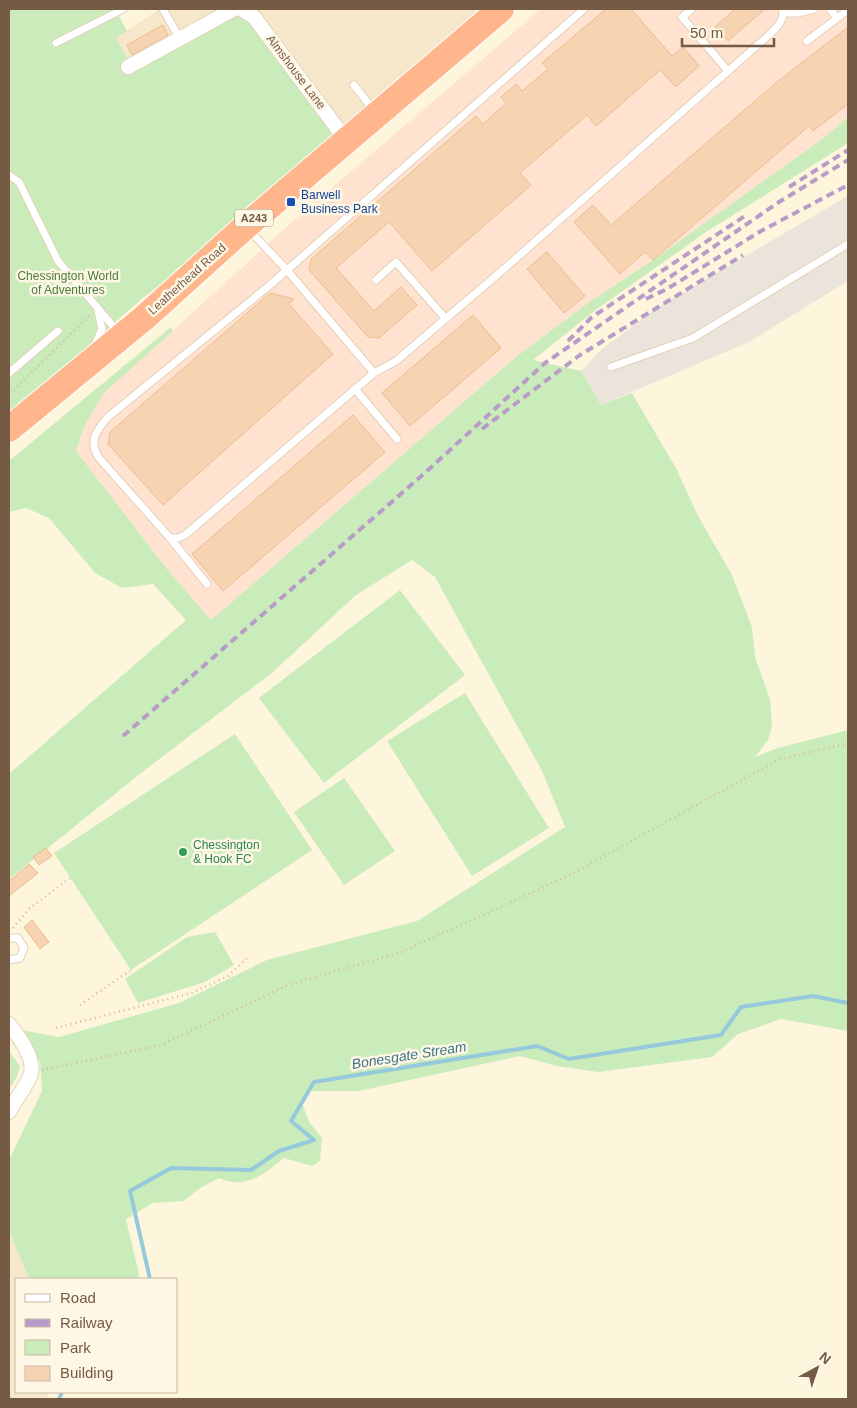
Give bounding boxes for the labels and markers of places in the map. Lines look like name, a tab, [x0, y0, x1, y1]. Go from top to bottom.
place label: Barwell Business Park	[301, 188, 379, 216]
marker: Barwell Business Park	[285, 196, 297, 208]
place label: Chessington & Hook FC	[193, 838, 260, 866]
marker: Chessington & Hook FC	[177, 846, 189, 858]

